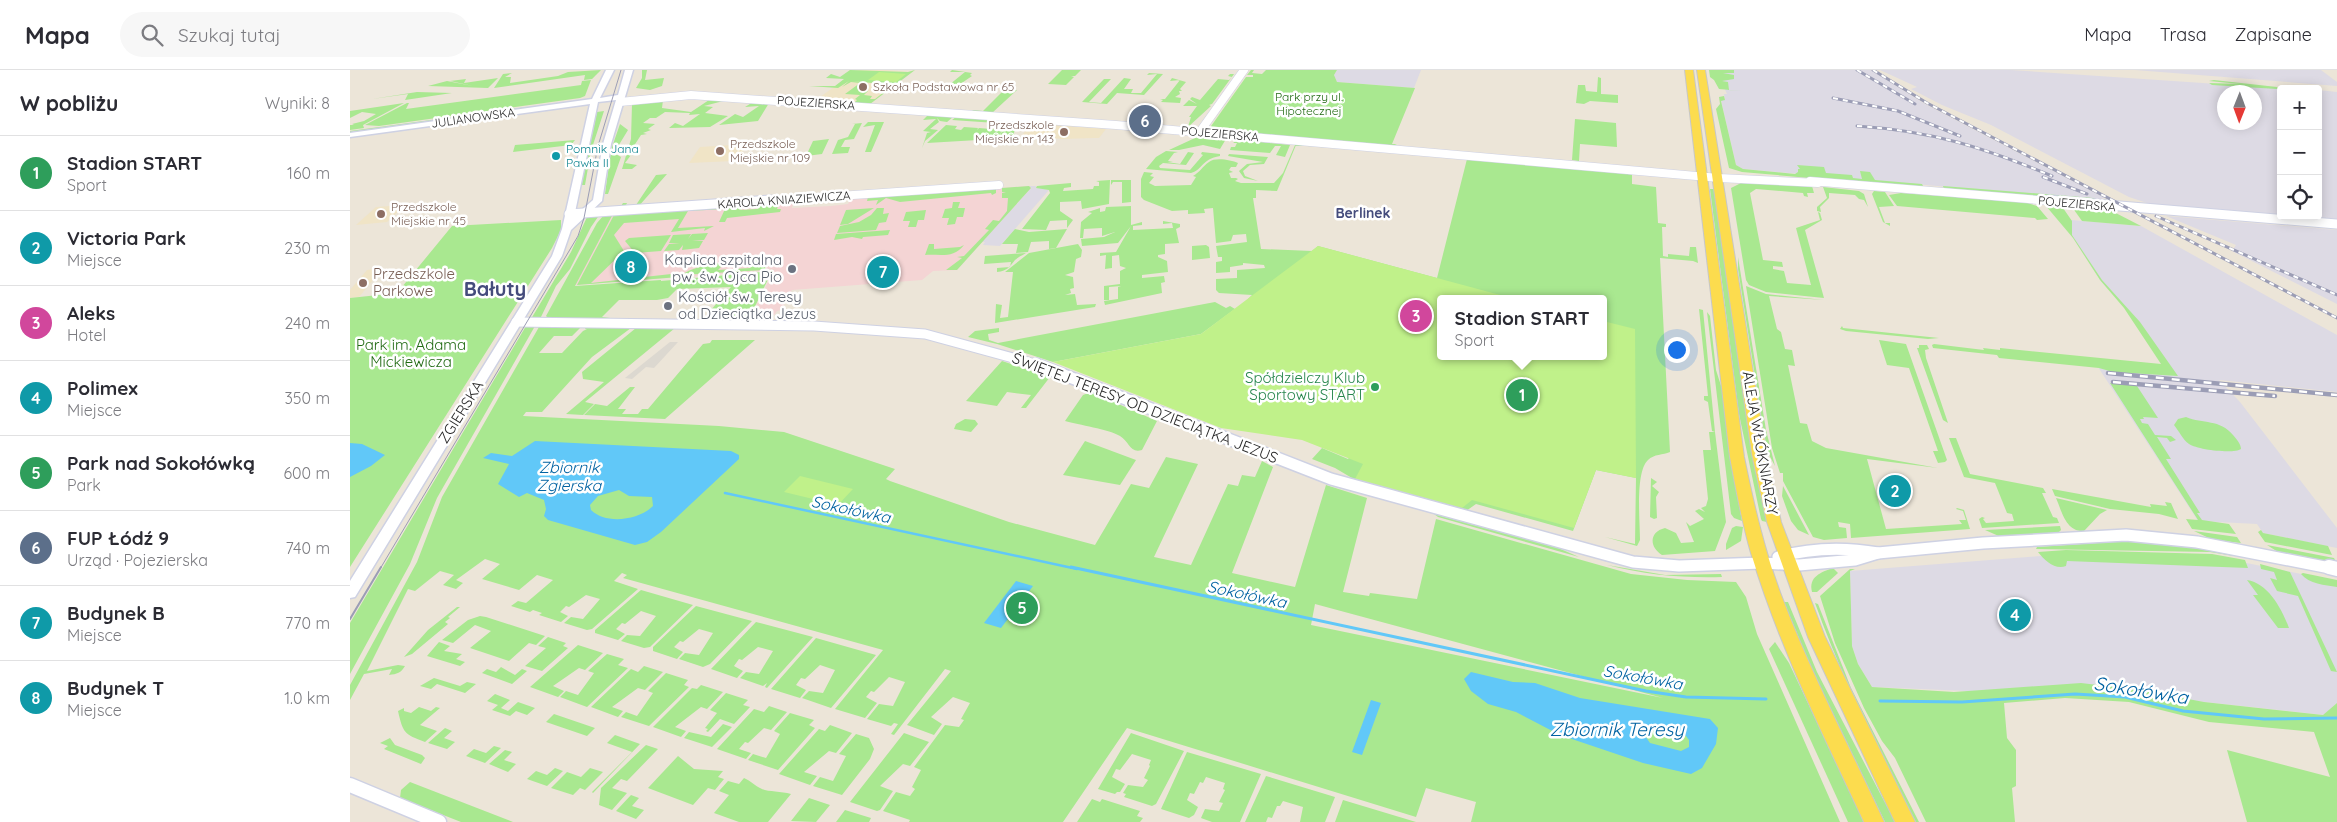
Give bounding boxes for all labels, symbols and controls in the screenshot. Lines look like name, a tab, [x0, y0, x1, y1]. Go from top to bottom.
search box	[120, 12, 470, 57]
text: Mapa	[25, 20, 90, 50]
icon: search	[138, 21, 166, 49]
text: Szukaj tutaj	[178, 23, 281, 47]
text: Mapa	[2084, 23, 2132, 46]
text: Trasa	[2160, 23, 2207, 46]
text: Zapisane	[2235, 23, 2312, 46]
place label: Szkoła Podstawowa nr 65	[873, 79, 1014, 94]
marker: Szkoła Podstawowa nr 65	[857, 81, 869, 93]
north arrow	[2217, 85, 2262, 130]
map controls	[2277, 85, 2322, 220]
button: +	[2277, 85, 2322, 130]
park label: Park przy ul. Hipotecznej	[1275, 89, 1343, 118]
text: W pobliżu	[20, 90, 118, 116]
street label: POJEZIERSKA	[777, 92, 856, 113]
text: Wyniki: 8	[265, 93, 330, 113]
pin: 6	[1129, 102, 1161, 140]
street label: JULIANOWSKA	[430, 104, 516, 131]
place label: Przedszkole Miejskie nr 143	[975, 117, 1054, 146]
street label: POJEZIERSKA	[1181, 123, 1260, 144]
marker: Przedszkole Miejskie nr 143	[1058, 126, 1070, 138]
button: −	[2277, 130, 2322, 175]
place label: Przedszkole Miejskie nr 109	[730, 136, 811, 165]
place label: Pomnik Jana Pawła II	[566, 141, 639, 170]
marker: Przedszkole Miejskie nr 109	[714, 145, 726, 157]
marker: Pomnik Jana Pawła II	[550, 150, 562, 162]
text: Stadion START	[67, 151, 202, 175]
text: 1	[33, 163, 39, 183]
text: 160 m	[287, 163, 330, 183]
text: Sport	[67, 175, 107, 195]
button: locate	[2277, 175, 2322, 220]
street label: KAROLA KNIAZIEWICZA	[717, 187, 851, 212]
street label: POJEZIERSKA	[2038, 193, 2117, 214]
place label: Przedszkole Miejskie nr 45	[391, 199, 466, 228]
district label: Berlinek	[1335, 204, 1391, 222]
marker: Przedszkole Miejskie nr 45	[375, 208, 387, 220]
text: Victoria Park	[67, 226, 186, 250]
text: 2	[31, 238, 41, 258]
text: 230 m	[284, 238, 330, 258]
pin: 8	[615, 248, 647, 286]
text: Miejsce	[67, 250, 122, 270]
place label: Kaplica szpitalna pw. św. Ojca Pio	[664, 250, 782, 286]
pin: 7	[867, 253, 899, 291]
marker: Kaplica szpitalna pw. św. Ojca Pio	[786, 263, 798, 275]
place label: Przedszkole Parkowe	[373, 264, 455, 300]
district label: Bałuty	[464, 276, 526, 301]
marker: Przedszkole Parkowe	[357, 277, 369, 289]
place label: Kościół św. Teresy od Dzieciątka Jezus	[678, 287, 816, 323]
popup	[1437, 295, 1607, 360]
pin: 3	[1400, 297, 1432, 335]
marker: Kościół św. Teresy od Dzieciątka Jezus	[662, 300, 674, 312]
text: Aleks	[67, 301, 115, 325]
text: Stadion START	[1454, 306, 1590, 330]
text: 3	[32, 313, 40, 333]
text: 240 m	[284, 313, 330, 333]
text: Hotel	[67, 325, 106, 345]
text: Sport	[1454, 330, 1494, 350]
park label: Park im. Adama Mickiewicza	[356, 335, 466, 371]
your location	[1664, 337, 1690, 363]
street label: ŚWIĘTEJ TERESY OD DZIECIĄTKA JEZUS	[1010, 348, 1281, 467]
place label: Spółdzielczy Klub Sportowy START	[1245, 368, 1365, 404]
street label: ALEJA WŁÓKNIARZY	[1739, 370, 1783, 517]
text: Polimex	[67, 376, 138, 400]
pin: 1	[1506, 376, 1538, 414]
street label: ZGIERSKA	[434, 377, 487, 447]
marker: Spółdzielczy Klub Sportowy START	[1369, 381, 1381, 393]
text: 4	[31, 388, 41, 408]
text: 350 m	[284, 388, 330, 408]
text: Miejsce	[67, 400, 122, 420]
text: Park nad Sokołówką	[67, 451, 255, 475]
water label: Zbiornik Zgierska	[537, 457, 603, 495]
text: 5	[31, 463, 41, 483]
text: 600 m	[283, 463, 330, 483]
pin: 2	[1879, 472, 1911, 510]
text: Park	[67, 475, 101, 495]
water label: Sokołówka	[810, 491, 894, 527]
text: FUP Łódź 9	[67, 526, 169, 550]
text: 6	[32, 538, 40, 558]
text: 740 m	[286, 538, 330, 558]
text: Urząd · Pojezierska	[67, 550, 208, 570]
water label: Sokołówka	[1206, 576, 1290, 612]
pin: 5	[1006, 589, 1038, 627]
pin: 4	[1999, 596, 2031, 634]
text: Budynek B	[67, 601, 165, 625]
text: 7	[32, 613, 40, 633]
text: 770 m	[285, 613, 330, 633]
text: Miejsce	[67, 625, 122, 645]
water label: Sokołówka	[1602, 660, 1685, 694]
water label: Sokołówka	[2092, 671, 2191, 710]
text: Budynek T	[67, 676, 164, 700]
text: 8	[32, 688, 40, 708]
text: 1.0 km	[284, 688, 330, 708]
text: Miejsce	[67, 700, 122, 720]
water label: Zbiornik Teresy	[1550, 717, 1685, 741]

